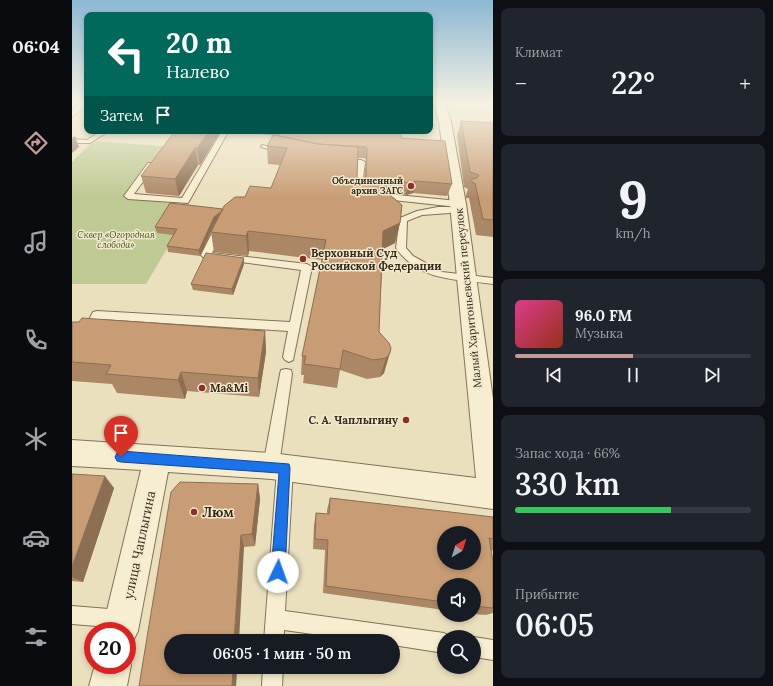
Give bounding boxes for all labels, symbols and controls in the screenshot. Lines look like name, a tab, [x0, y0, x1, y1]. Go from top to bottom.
text: 20 m	[166, 25, 232, 61]
icon: left	[100, 28, 152, 80]
text: 06:04	[12, 35, 60, 58]
text: Климат	[515, 44, 562, 61]
text: Налево	[166, 60, 230, 83]
text: 22°	[611, 64, 655, 102]
text: −	[515, 69, 527, 97]
text: +	[739, 69, 751, 97]
icon: arrive	[152, 104, 174, 126]
text: Затем	[100, 106, 144, 125]
icon: directions	[22, 129, 50, 157]
text: 9	[618, 166, 648, 232]
place label: Объединенный архив ЗАГС	[332, 175, 404, 196]
marker: Объединенный архив ЗАГС	[406, 181, 416, 191]
street label: Малый Харитоньевский переулок	[452, 207, 484, 389]
text: km/h	[615, 225, 651, 242]
icon: music	[22, 228, 50, 256]
park label: Сквер «Огородная слобода»	[77, 229, 155, 250]
place label: Верховный Суд Российской Федерации	[311, 246, 441, 273]
marker: Верховный Суд Российской Федерации	[298, 254, 308, 264]
text: 96.0 FM	[575, 306, 632, 325]
text: Музыка	[575, 325, 623, 342]
icon: phone	[22, 326, 50, 354]
icon: previous	[543, 364, 565, 386]
icon: pause	[622, 364, 644, 386]
icon: next	[701, 364, 723, 386]
place label: Ma&Mi	[210, 381, 248, 395]
marker: Ma&Mi	[197, 383, 207, 393]
place label: С. А. Чаплыгину	[308, 413, 399, 427]
marker: С. А. Чаплыгину	[401, 415, 411, 425]
pin	[104, 416, 138, 457]
icon: arrive	[110, 422, 132, 444]
icon: climate	[22, 425, 50, 453]
text: Запас хода · 66%	[515, 445, 620, 462]
text: 330 km	[515, 465, 620, 503]
street label: улица Чаплыгина	[120, 489, 159, 601]
place label: Люм	[202, 504, 234, 521]
marker: Люм	[189, 507, 199, 517]
icon: car	[22, 524, 50, 552]
north arrow	[437, 526, 481, 570]
map controls	[437, 526, 481, 674]
position arrow	[257, 551, 299, 593]
button: sound	[437, 578, 481, 622]
text: Прибытие	[515, 586, 579, 603]
text: 06:05	[515, 606, 594, 644]
speed limit sign: 20	[84, 622, 136, 674]
icon: filters	[22, 623, 50, 651]
button: search	[437, 630, 481, 674]
text: 06:05 · 1 мин · 50 m	[213, 644, 351, 663]

